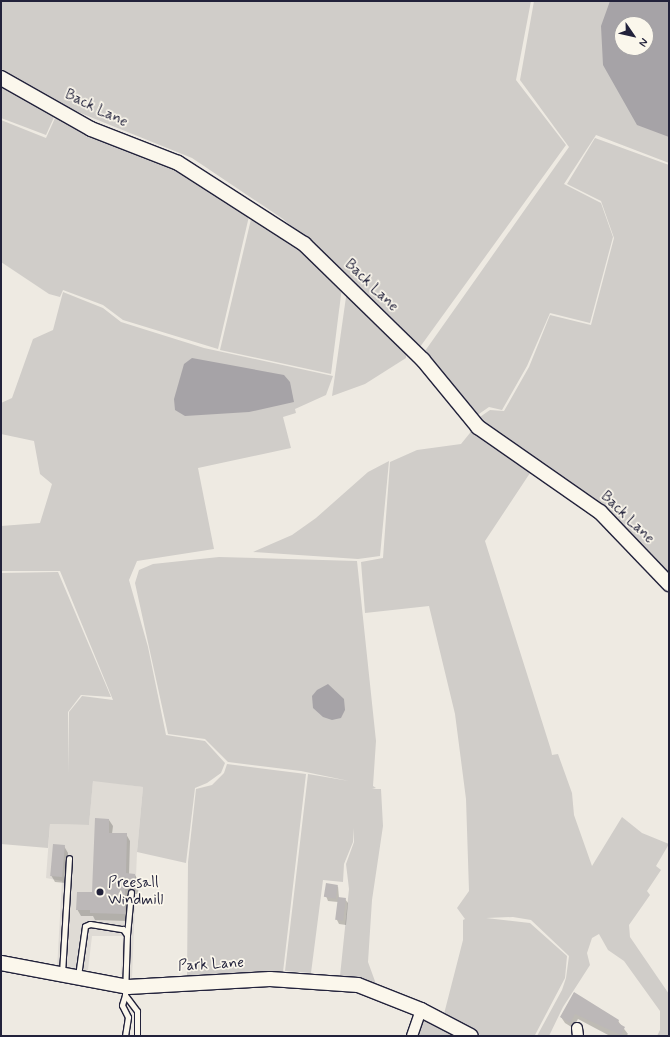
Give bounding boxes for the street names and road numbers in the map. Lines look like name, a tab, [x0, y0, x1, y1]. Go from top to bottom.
street label: Back Lane	[62, 86, 130, 132]
street label: Back Lane	[340, 256, 402, 316]
street label: Back Lane	[596, 488, 658, 548]
street label: Park Lane	[178, 954, 244, 976]

